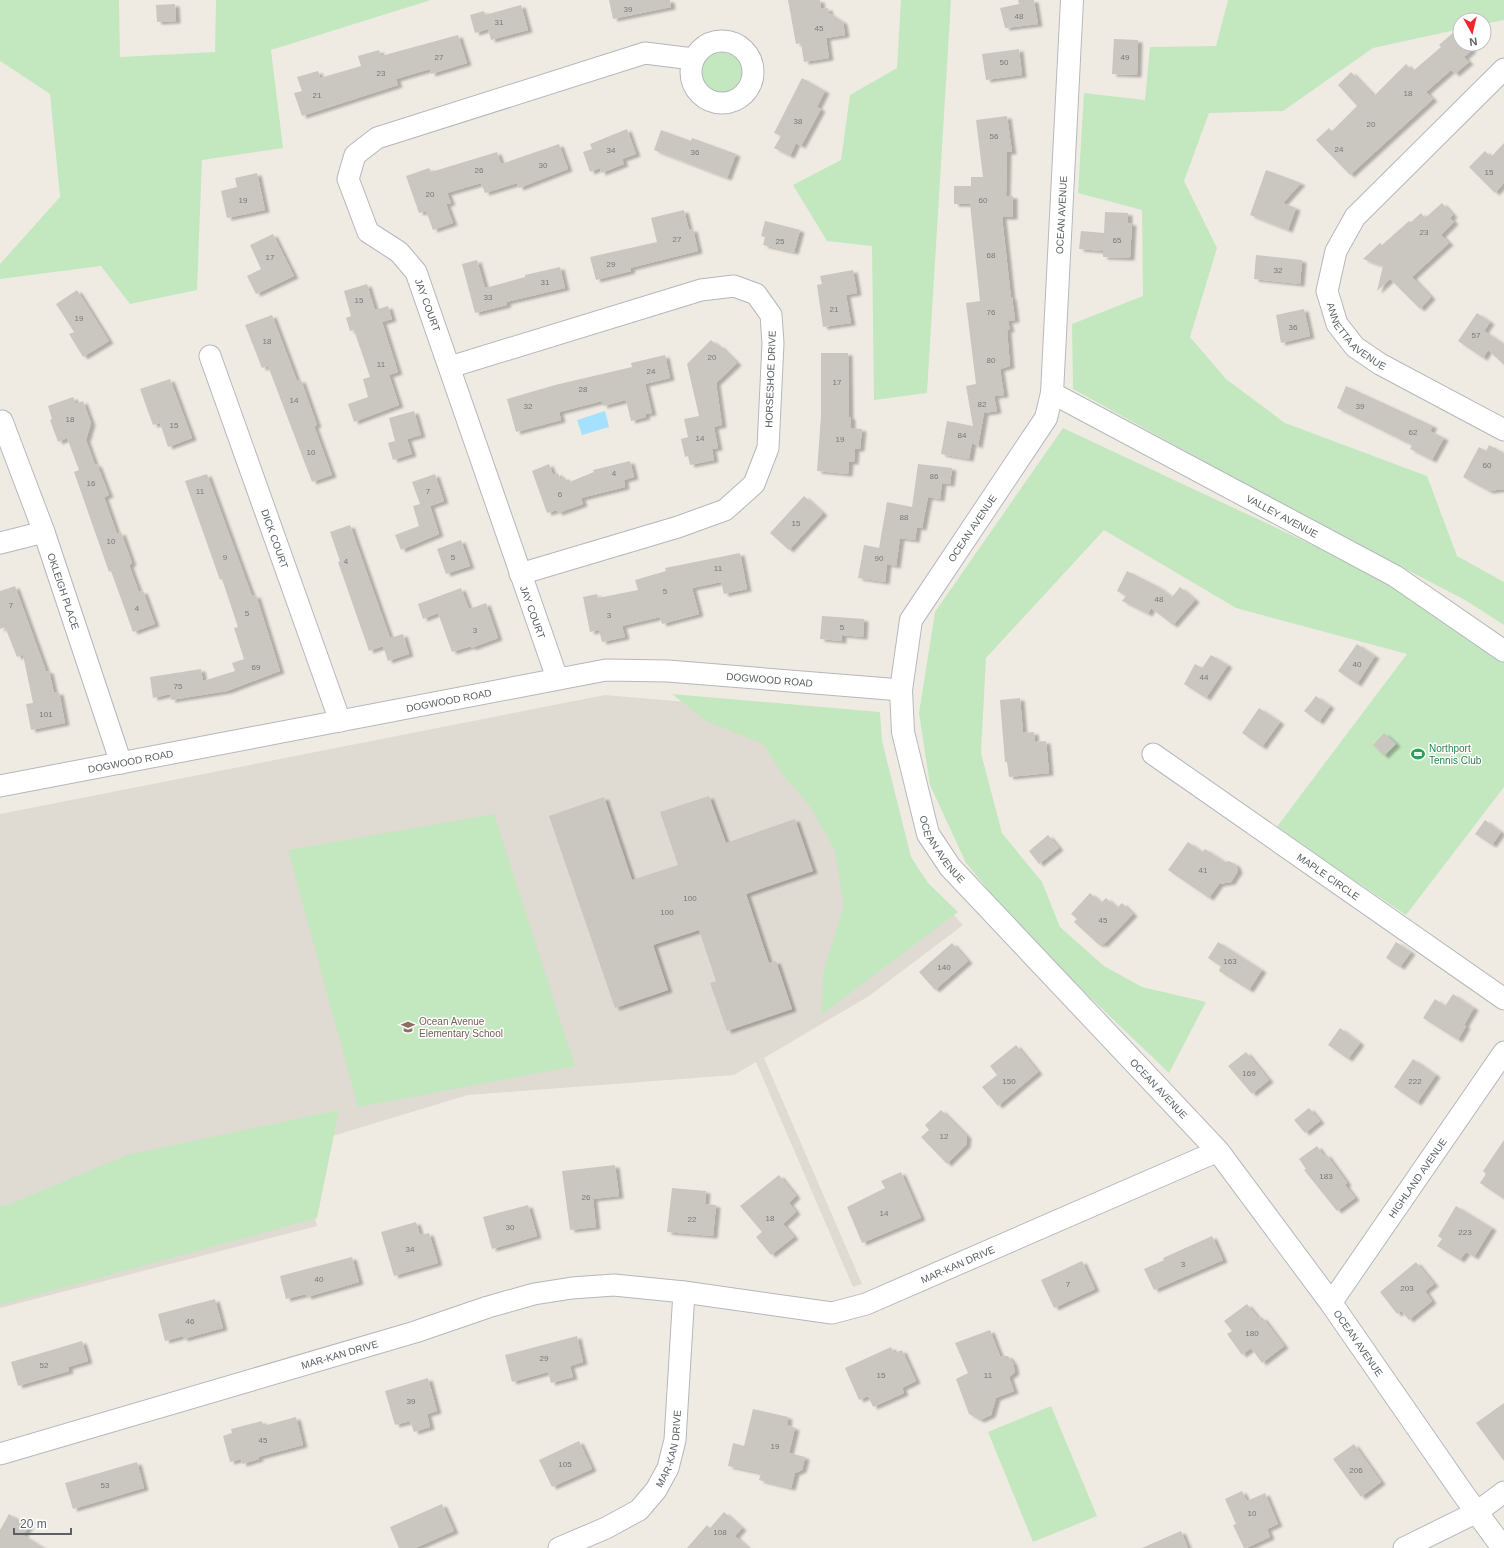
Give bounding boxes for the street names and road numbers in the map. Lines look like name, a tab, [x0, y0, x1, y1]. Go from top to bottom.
street label: OCEAN AVENUE	[1054, 175, 1069, 254]
street label: JAY COURT	[413, 277, 442, 333]
street label: ANNETTA AVENUE	[1325, 301, 1388, 372]
street label: HORSESHOE DRIVE	[763, 330, 778, 428]
street label: OCEAN AVENUE	[946, 493, 999, 564]
street label: VALLEY AVENUE	[1244, 493, 1320, 540]
street label: DICK COURT	[259, 508, 290, 570]
street label: OKLEIGH PLACE	[45, 552, 81, 631]
street label: JAY COURT	[518, 584, 547, 640]
street label: DOGWOOD ROAD	[726, 671, 813, 689]
street label: DOGWOOD ROAD	[405, 687, 493, 714]
street label: DOGWOOD ROAD	[87, 748, 174, 775]
street label: OCEAN AVENUE	[918, 814, 967, 886]
street label: MAPLE CIRCLE	[1295, 851, 1362, 903]
street label: OCEAN AVENUE	[1128, 1056, 1190, 1121]
street label: HIGHLAND AVENUE	[1386, 1136, 1449, 1220]
street label: MAR-KAN DRIVE	[919, 1244, 997, 1286]
street label: OCEAN AVENUE	[1331, 1308, 1385, 1379]
street label: MAR-KAN DRIVE	[300, 1338, 380, 1371]
street label: MAR-KAN DRIVE	[654, 1409, 683, 1489]

